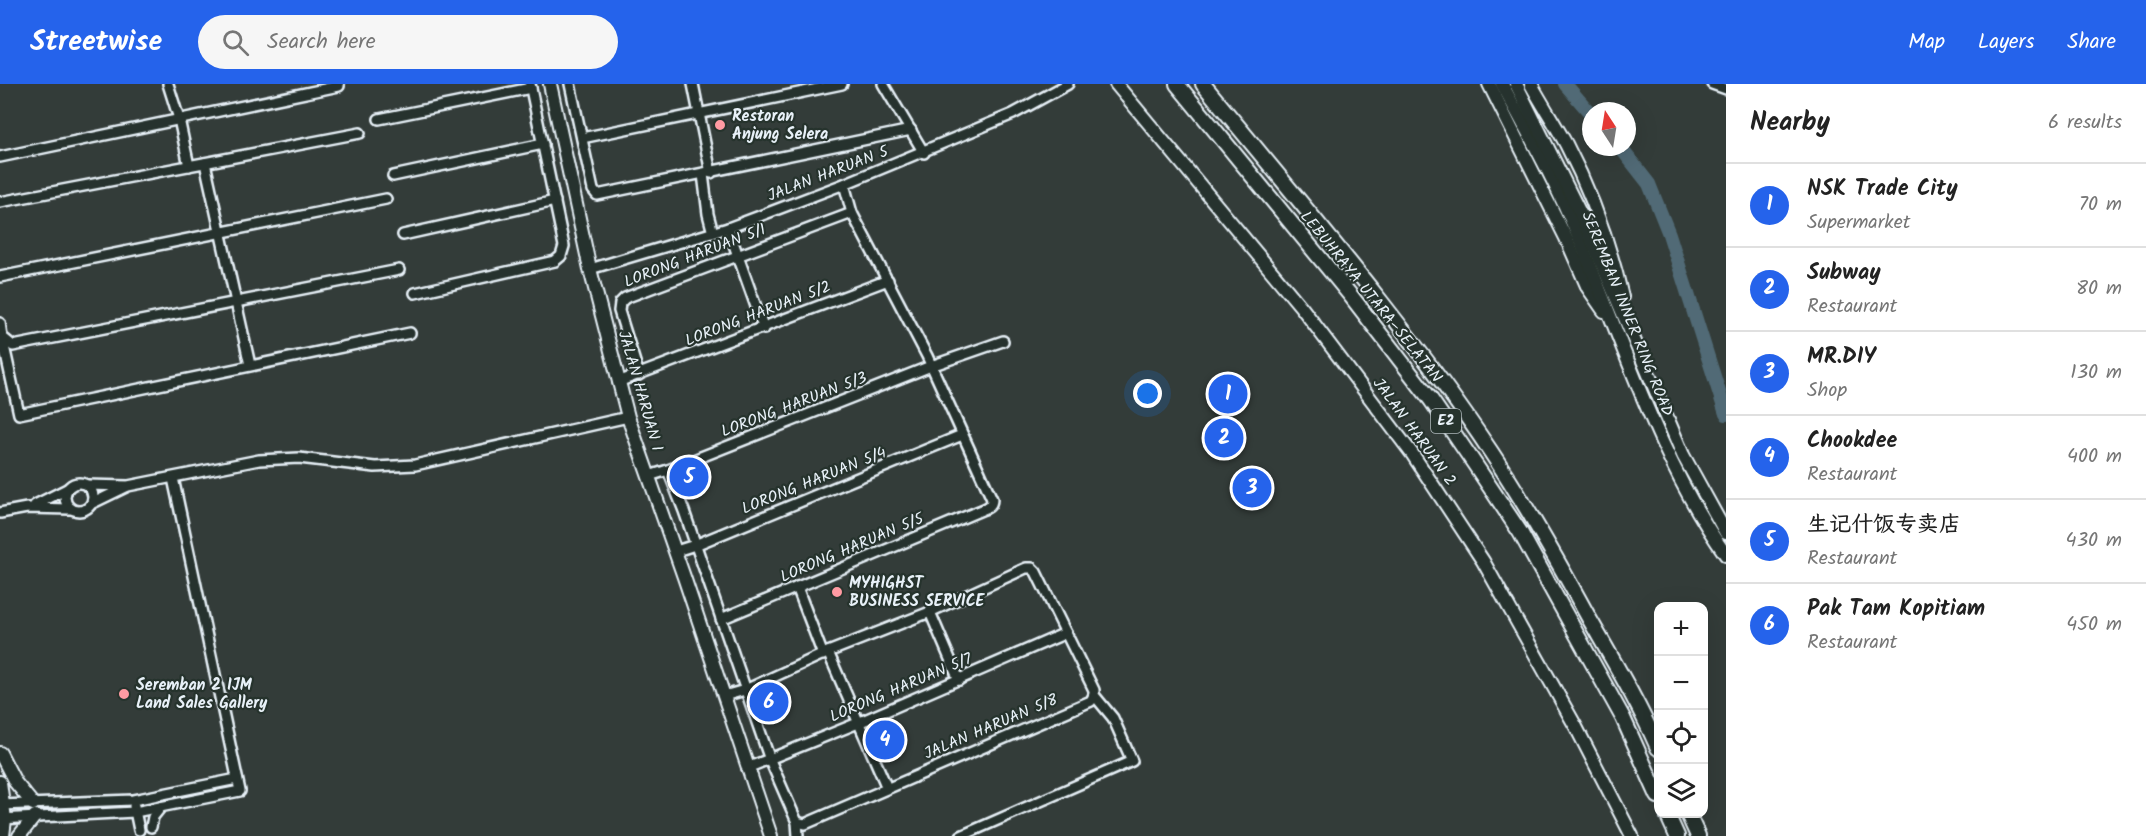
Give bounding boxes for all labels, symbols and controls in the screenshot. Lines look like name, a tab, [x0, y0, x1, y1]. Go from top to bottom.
search box	[198, 15, 618, 69]
text: Streetwise	[30, 20, 162, 65]
text: Search here	[267, 25, 376, 60]
icon: search	[219, 26, 252, 59]
text: Map	[1908, 26, 1945, 59]
text: Layers	[1978, 26, 2034, 59]
text: Share	[2067, 26, 2116, 59]
north arrow	[1582, 102, 1636, 156]
text: Nearby	[1750, 102, 1830, 144]
place label: Restoran Anjung Selera	[732, 104, 828, 147]
text: 6 results	[2048, 107, 2122, 139]
marker: Restoran Anjung Selera	[713, 118, 727, 132]
street label: JALAN HARUAN 5	[764, 139, 893, 209]
text: NSK Trade City	[1807, 172, 1958, 207]
text: 1	[1766, 189, 1773, 221]
text: 70 m	[2079, 189, 2122, 221]
street label: LEBUHRAYA UTARA–SELATAN	[1294, 206, 1449, 389]
text: Supermarket	[1807, 207, 1910, 239]
street label: SEREMBAN INNER RING ROAD	[1574, 208, 1680, 420]
street label: LORONG HARUAN 5/1	[620, 217, 770, 295]
text: Subway	[1807, 256, 1881, 291]
text: 2	[1764, 273, 1775, 305]
text: 80 m	[2076, 273, 2122, 305]
street label: LORONG HARUAN 5/2	[681, 275, 835, 353]
text: Restaurant	[1807, 291, 1897, 323]
street label: JALAN HARUAN 1	[611, 328, 669, 454]
text: MR.DIY	[1807, 340, 1876, 375]
text: 3	[1764, 357, 1775, 389]
text: 130 m	[2070, 357, 2122, 389]
street label: LORONG HARUAN 5/3	[717, 366, 871, 444]
pin: 1	[1208, 372, 1248, 416]
street label: JALAN HARUAN 2	[1366, 373, 1462, 491]
text: Shop	[1807, 375, 1847, 407]
your location	[1133, 379, 1162, 408]
road number: E2	[1431, 409, 1461, 433]
pin: 2	[1204, 416, 1244, 460]
text: Chookdee	[1807, 424, 1897, 459]
street label: LORONG HARUAN 5/4	[738, 440, 890, 521]
text: 4	[1764, 441, 1775, 473]
text: 400 m	[2067, 441, 2122, 473]
pin: 5	[670, 454, 708, 500]
text: Restaurant	[1807, 459, 1897, 491]
pin: 3	[1232, 466, 1272, 510]
street label: LORONG HARUAN 5/5	[776, 506, 929, 590]
text: 生记什饭专卖店	[1807, 508, 1961, 543]
text: 5	[1764, 525, 1775, 557]
text: 430 m	[2066, 525, 2122, 557]
text: Restaurant	[1807, 543, 1897, 575]
place label: MYHIGHST BUSINESS SERVICE	[849, 571, 986, 614]
marker: MYHIGHST BUSINESS SERVICE	[830, 585, 844, 599]
text: Pak Tam Kopitiam	[1807, 592, 1985, 627]
map controls	[1654, 602, 1708, 818]
button: +	[1654, 602, 1708, 656]
text: 6	[1764, 609, 1775, 641]
text: 450 m	[2066, 609, 2122, 641]
text: Restaurant	[1807, 627, 1897, 659]
street label: LORONG HARUAN 5/7	[826, 646, 977, 729]
button: −	[1654, 656, 1708, 710]
place label: Seremban 2 IJM Land Sales Gallery	[136, 673, 268, 716]
pin: 6	[750, 680, 788, 724]
marker: Seremban 2 IJM Land Sales Gallery	[117, 687, 131, 701]
street label: JALAN HARUAN 5/8	[920, 687, 1062, 766]
button: locate	[1654, 710, 1708, 764]
pin: 4	[866, 718, 904, 762]
button: layers	[1654, 764, 1708, 818]

